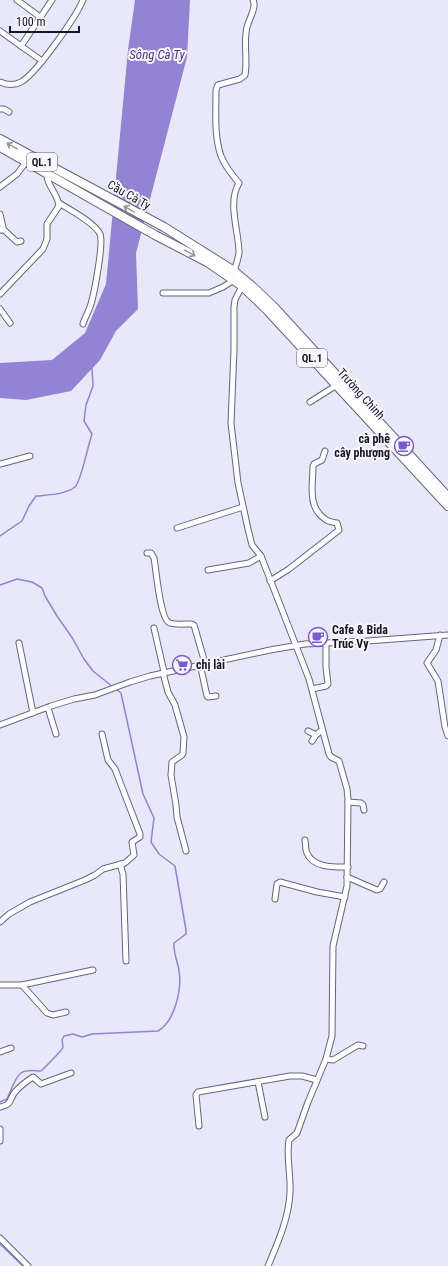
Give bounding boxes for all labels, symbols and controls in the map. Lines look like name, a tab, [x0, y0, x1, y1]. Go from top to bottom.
scale bar	[10, 8, 79, 34]
text: 100 m	[16, 15, 46, 29]
water label: Sông Cà Ty	[129, 47, 185, 62]
one-way arrow	[6, 141, 18, 149]
road number: QL.1	[27, 153, 57, 171]
street label: Cầu Cà Ty	[105, 177, 153, 213]
one-way arrow	[124, 204, 136, 212]
one-way arrow	[184, 249, 196, 257]
road number: QL.1	[297, 349, 327, 367]
street label: Trường Chinh	[335, 366, 388, 422]
place label: cà phê cây phượng	[334, 432, 390, 460]
cafe icon: cà phê cây phượng	[393, 435, 415, 457]
place label: Cafe & Bida Trúc Vy	[332, 623, 388, 651]
cafe icon: Cafe & Bida Trúc Vy	[307, 626, 329, 648]
supermarket icon: chị lài	[171, 654, 193, 676]
place label: chị lài	[196, 658, 225, 672]

